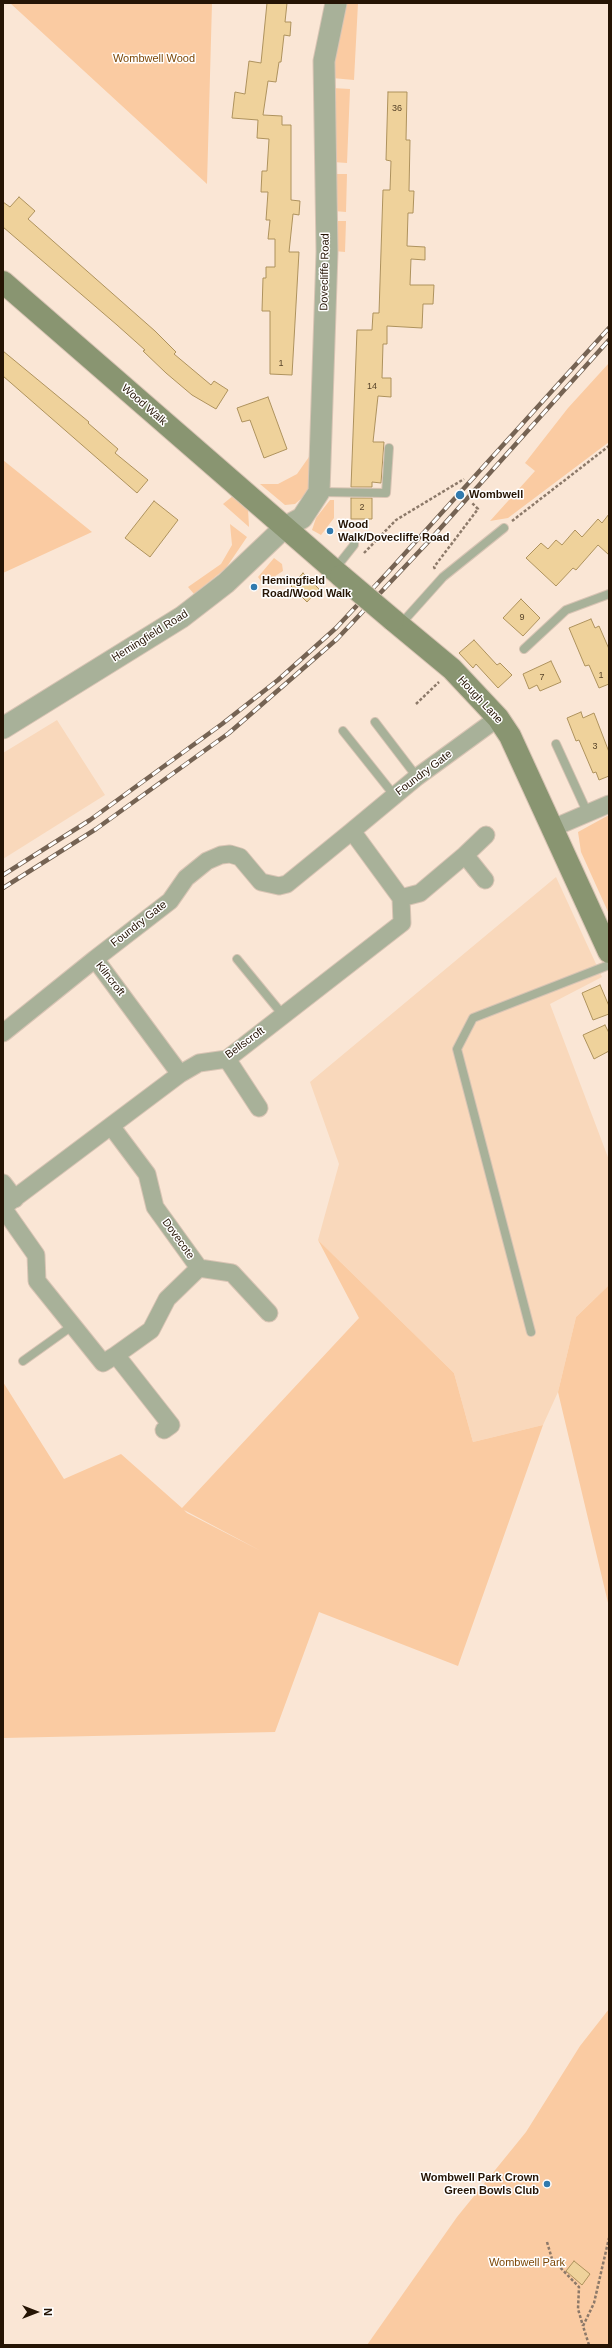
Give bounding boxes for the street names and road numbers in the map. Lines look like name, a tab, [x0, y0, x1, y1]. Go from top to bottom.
street label: Dovecliffe Road	[318, 233, 332, 311]
street label: Wood Walk	[119, 382, 169, 428]
street label: Hemingfield Road	[109, 607, 191, 665]
street label: Hough Lane	[455, 674, 505, 726]
street label: Foundry Gate	[393, 747, 455, 799]
street label: Foundry Gate	[108, 898, 170, 950]
street label: Kilncroft	[93, 959, 127, 999]
street label: Bellscroft	[223, 1024, 267, 1062]
street label: Dovecote	[159, 1216, 197, 1262]

